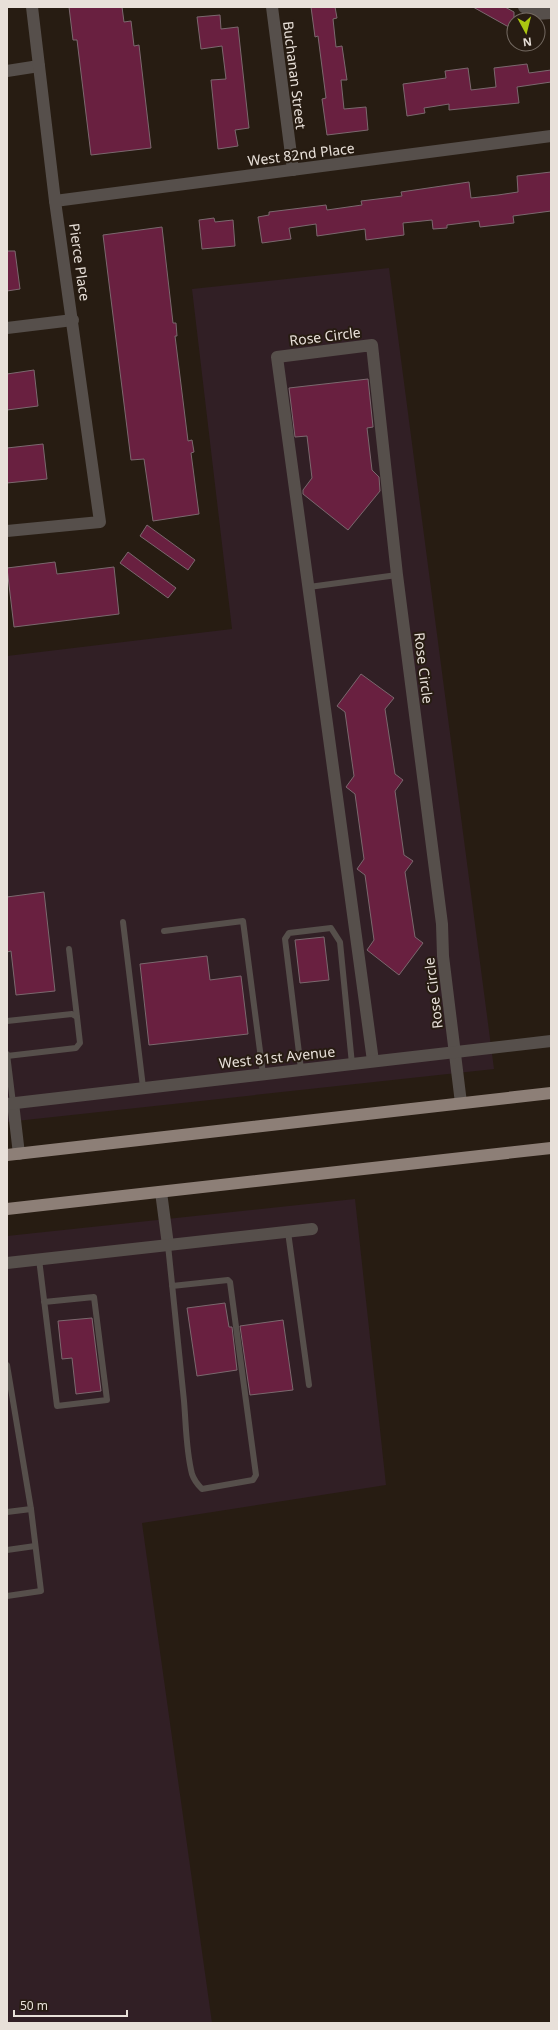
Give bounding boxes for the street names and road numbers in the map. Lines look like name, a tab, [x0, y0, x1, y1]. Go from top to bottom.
street label: Buchanan Street	[279, 20, 311, 130]
street label: West 82nd Place	[246, 138, 356, 170]
street label: Pierce Place	[65, 222, 95, 302]
street label: Rose Circle	[288, 322, 362, 350]
street label: Rose Circle	[410, 631, 438, 705]
street label: Rose Circle	[419, 956, 447, 1030]
street label: West 81st Avenue	[218, 1041, 336, 1073]

